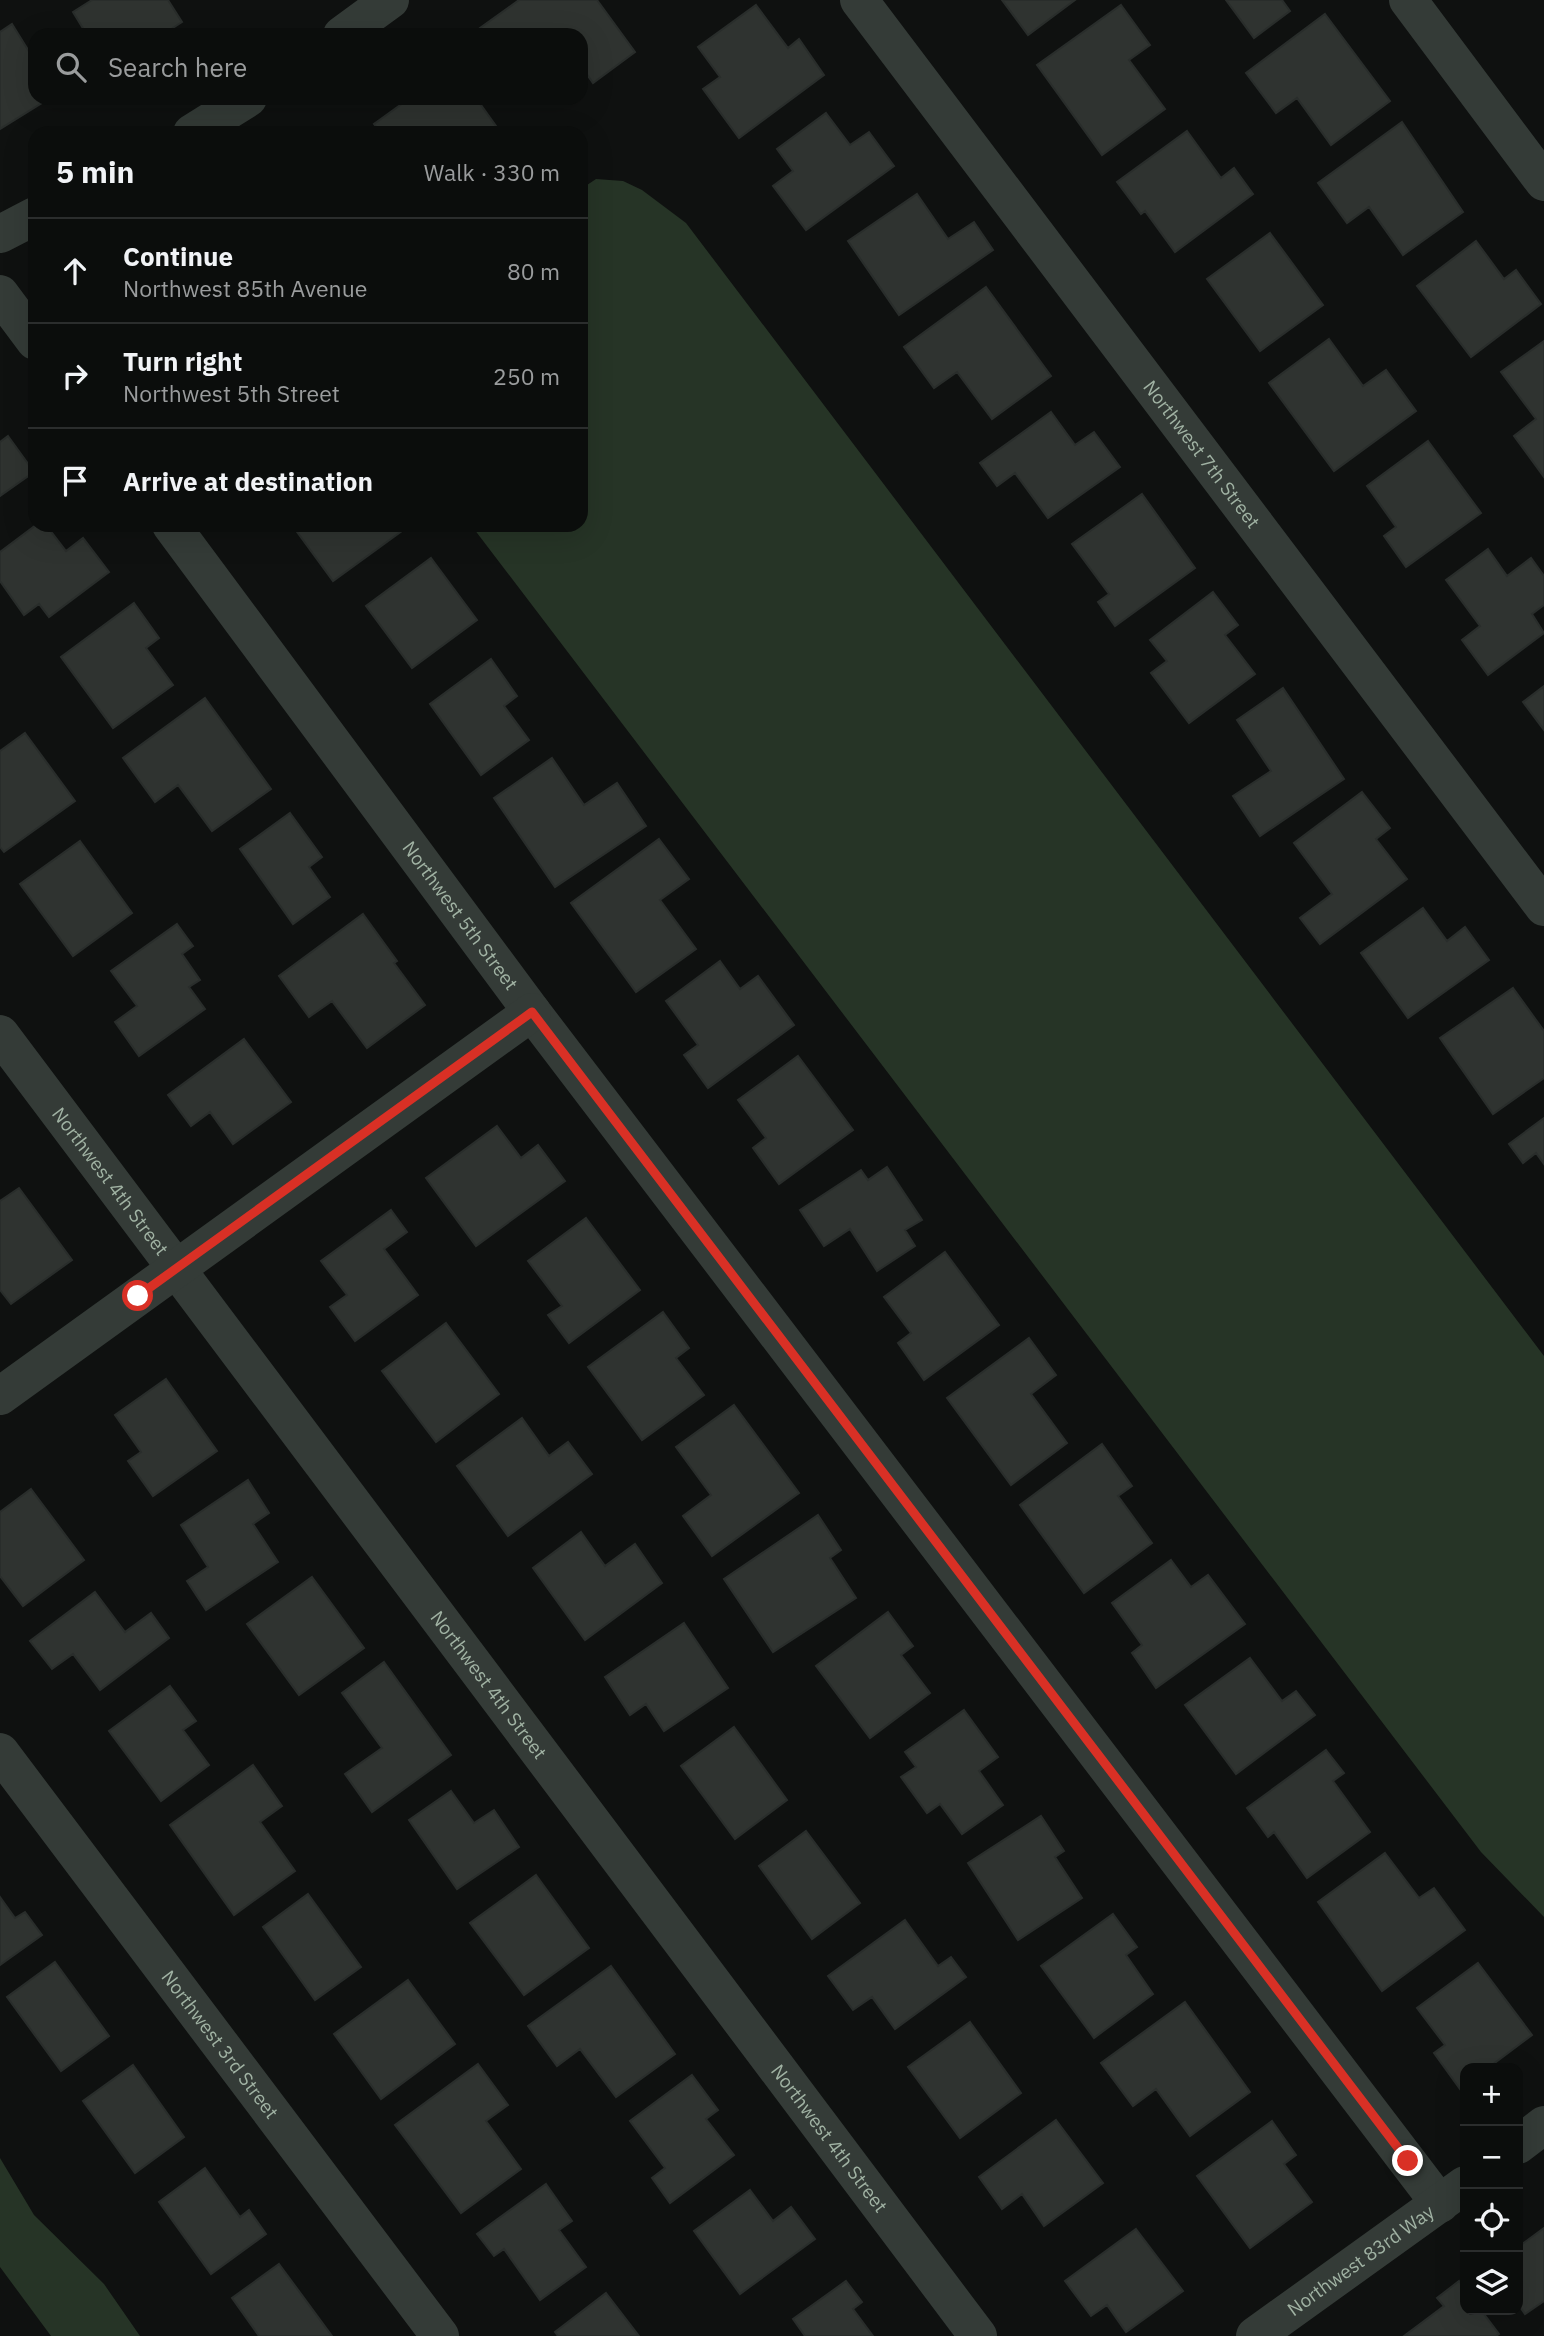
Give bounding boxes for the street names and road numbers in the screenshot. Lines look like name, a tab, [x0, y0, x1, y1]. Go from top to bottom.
street label: Northwest 7th Street	[1138, 375, 1266, 533]
street label: Northwest 5th Street	[397, 836, 523, 995]
street label: Northwest 4th Street	[47, 1102, 174, 1260]
street label: Northwest 4th Street	[425, 1606, 552, 1764]
street label: Northwest 3rd Street	[157, 1965, 284, 2123]
street label: Northwest 4th Street	[766, 2059, 893, 2217]
street label: Northwest 83rd Way	[1282, 2199, 1439, 2321]

